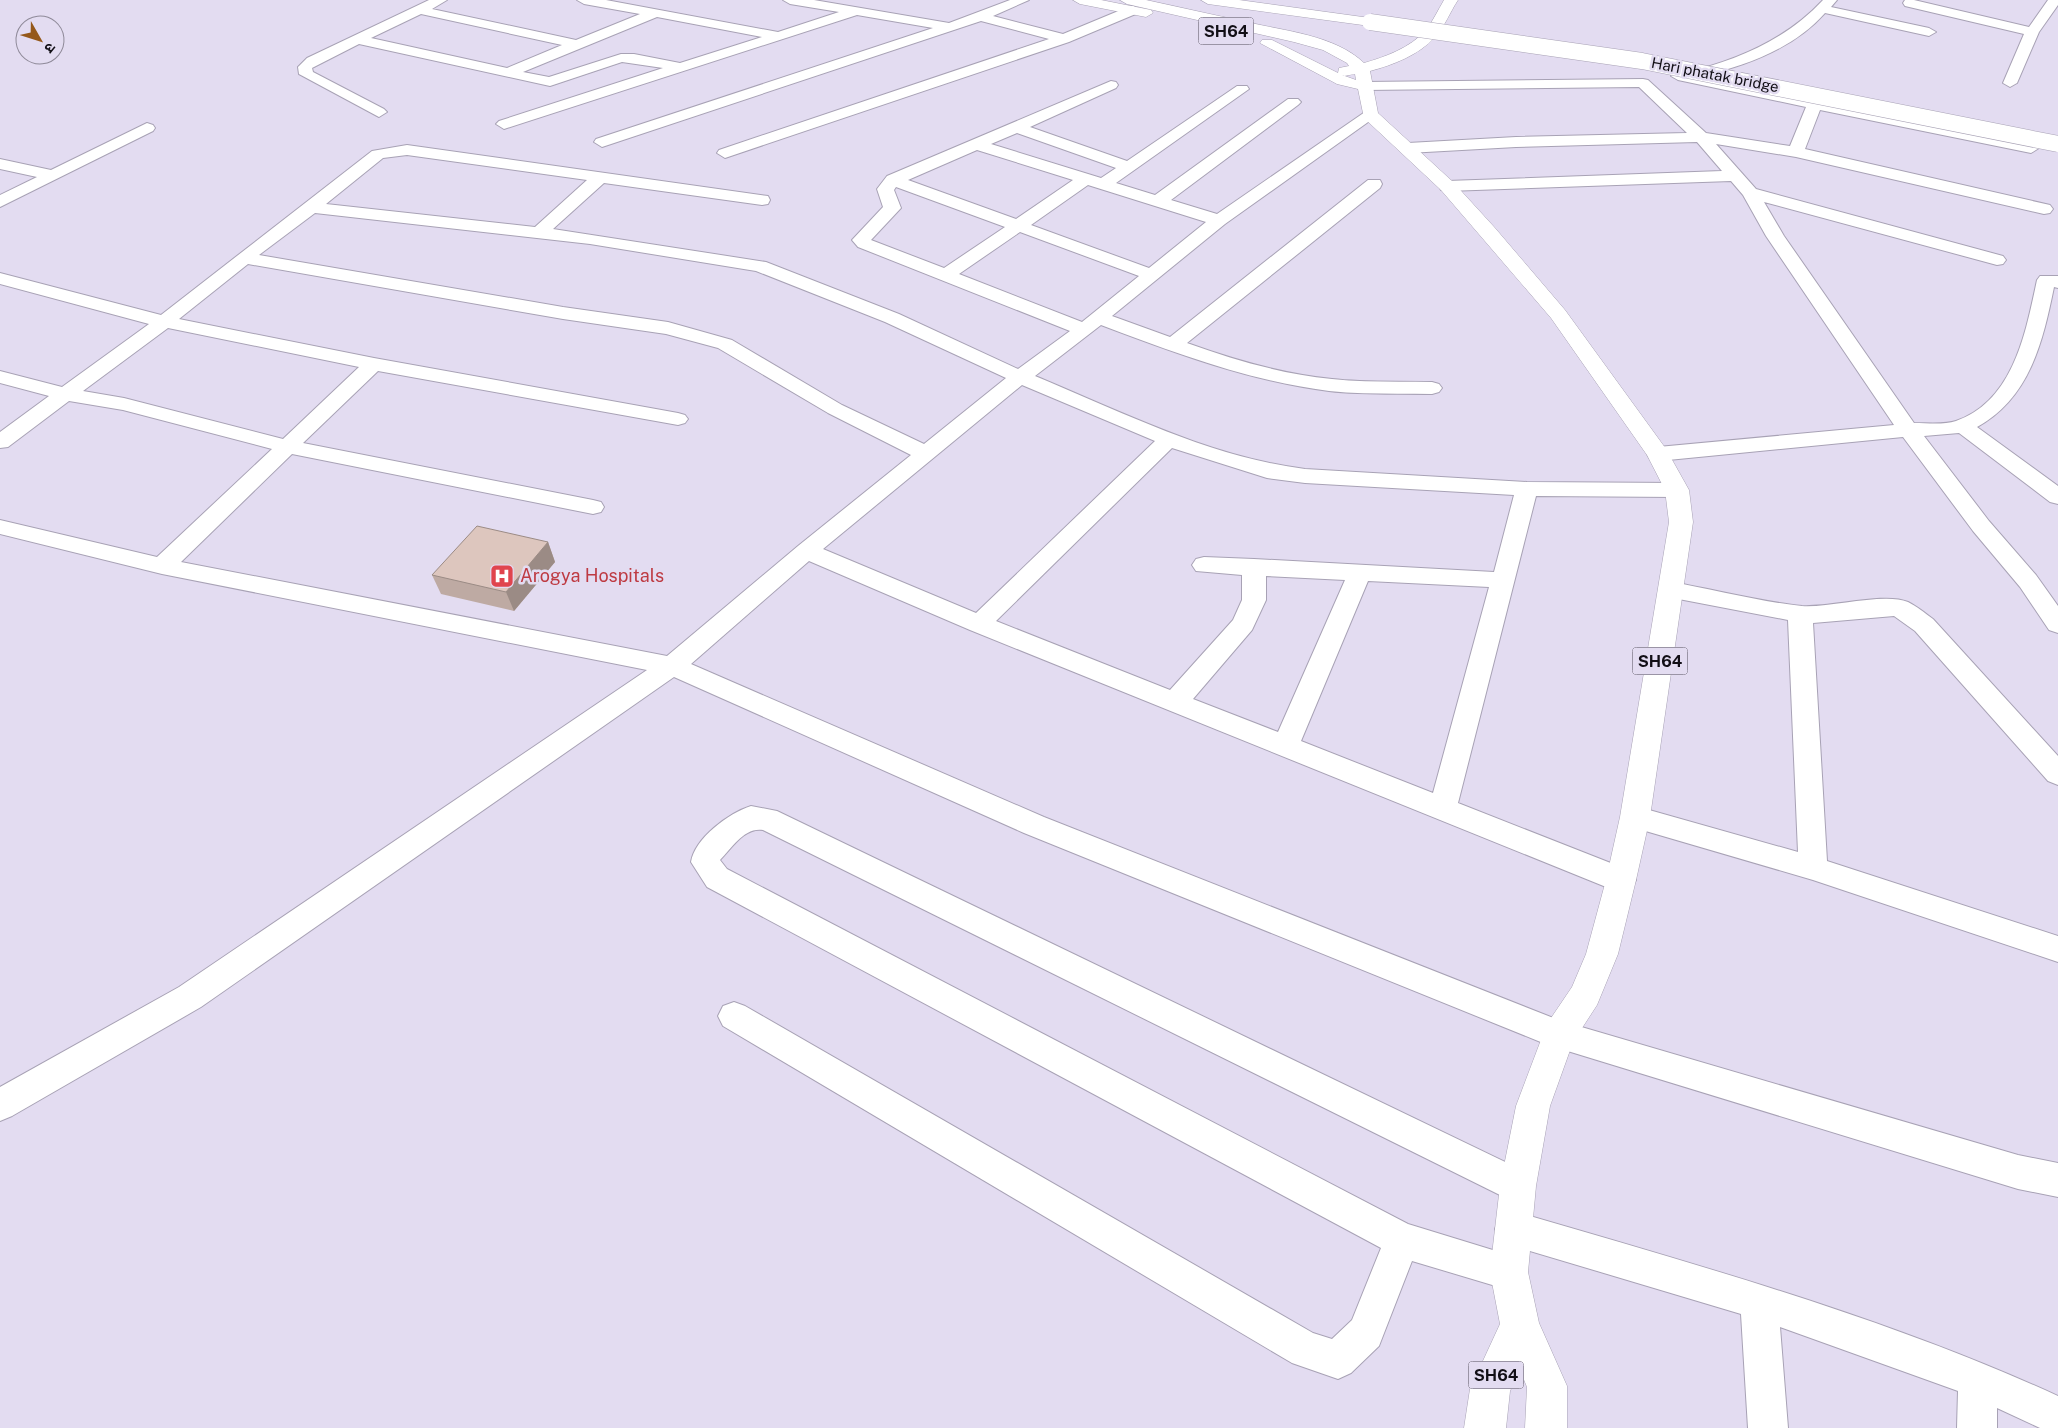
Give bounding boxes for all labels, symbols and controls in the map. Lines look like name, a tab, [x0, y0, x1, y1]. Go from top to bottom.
north arrow	[15, 15, 65, 65]
road number: SH64	[1198, 18, 1254, 44]
text: उ	[41, 40, 59, 57]
street label: Hari phatak bridge	[1650, 54, 1780, 95]
hospital icon: Arogya Hospitals	[489, 563, 515, 589]
place label: Arogya Hospitals	[520, 565, 664, 586]
road number: SH64	[1632, 648, 1688, 674]
road number: SH64	[1468, 1362, 1524, 1388]

